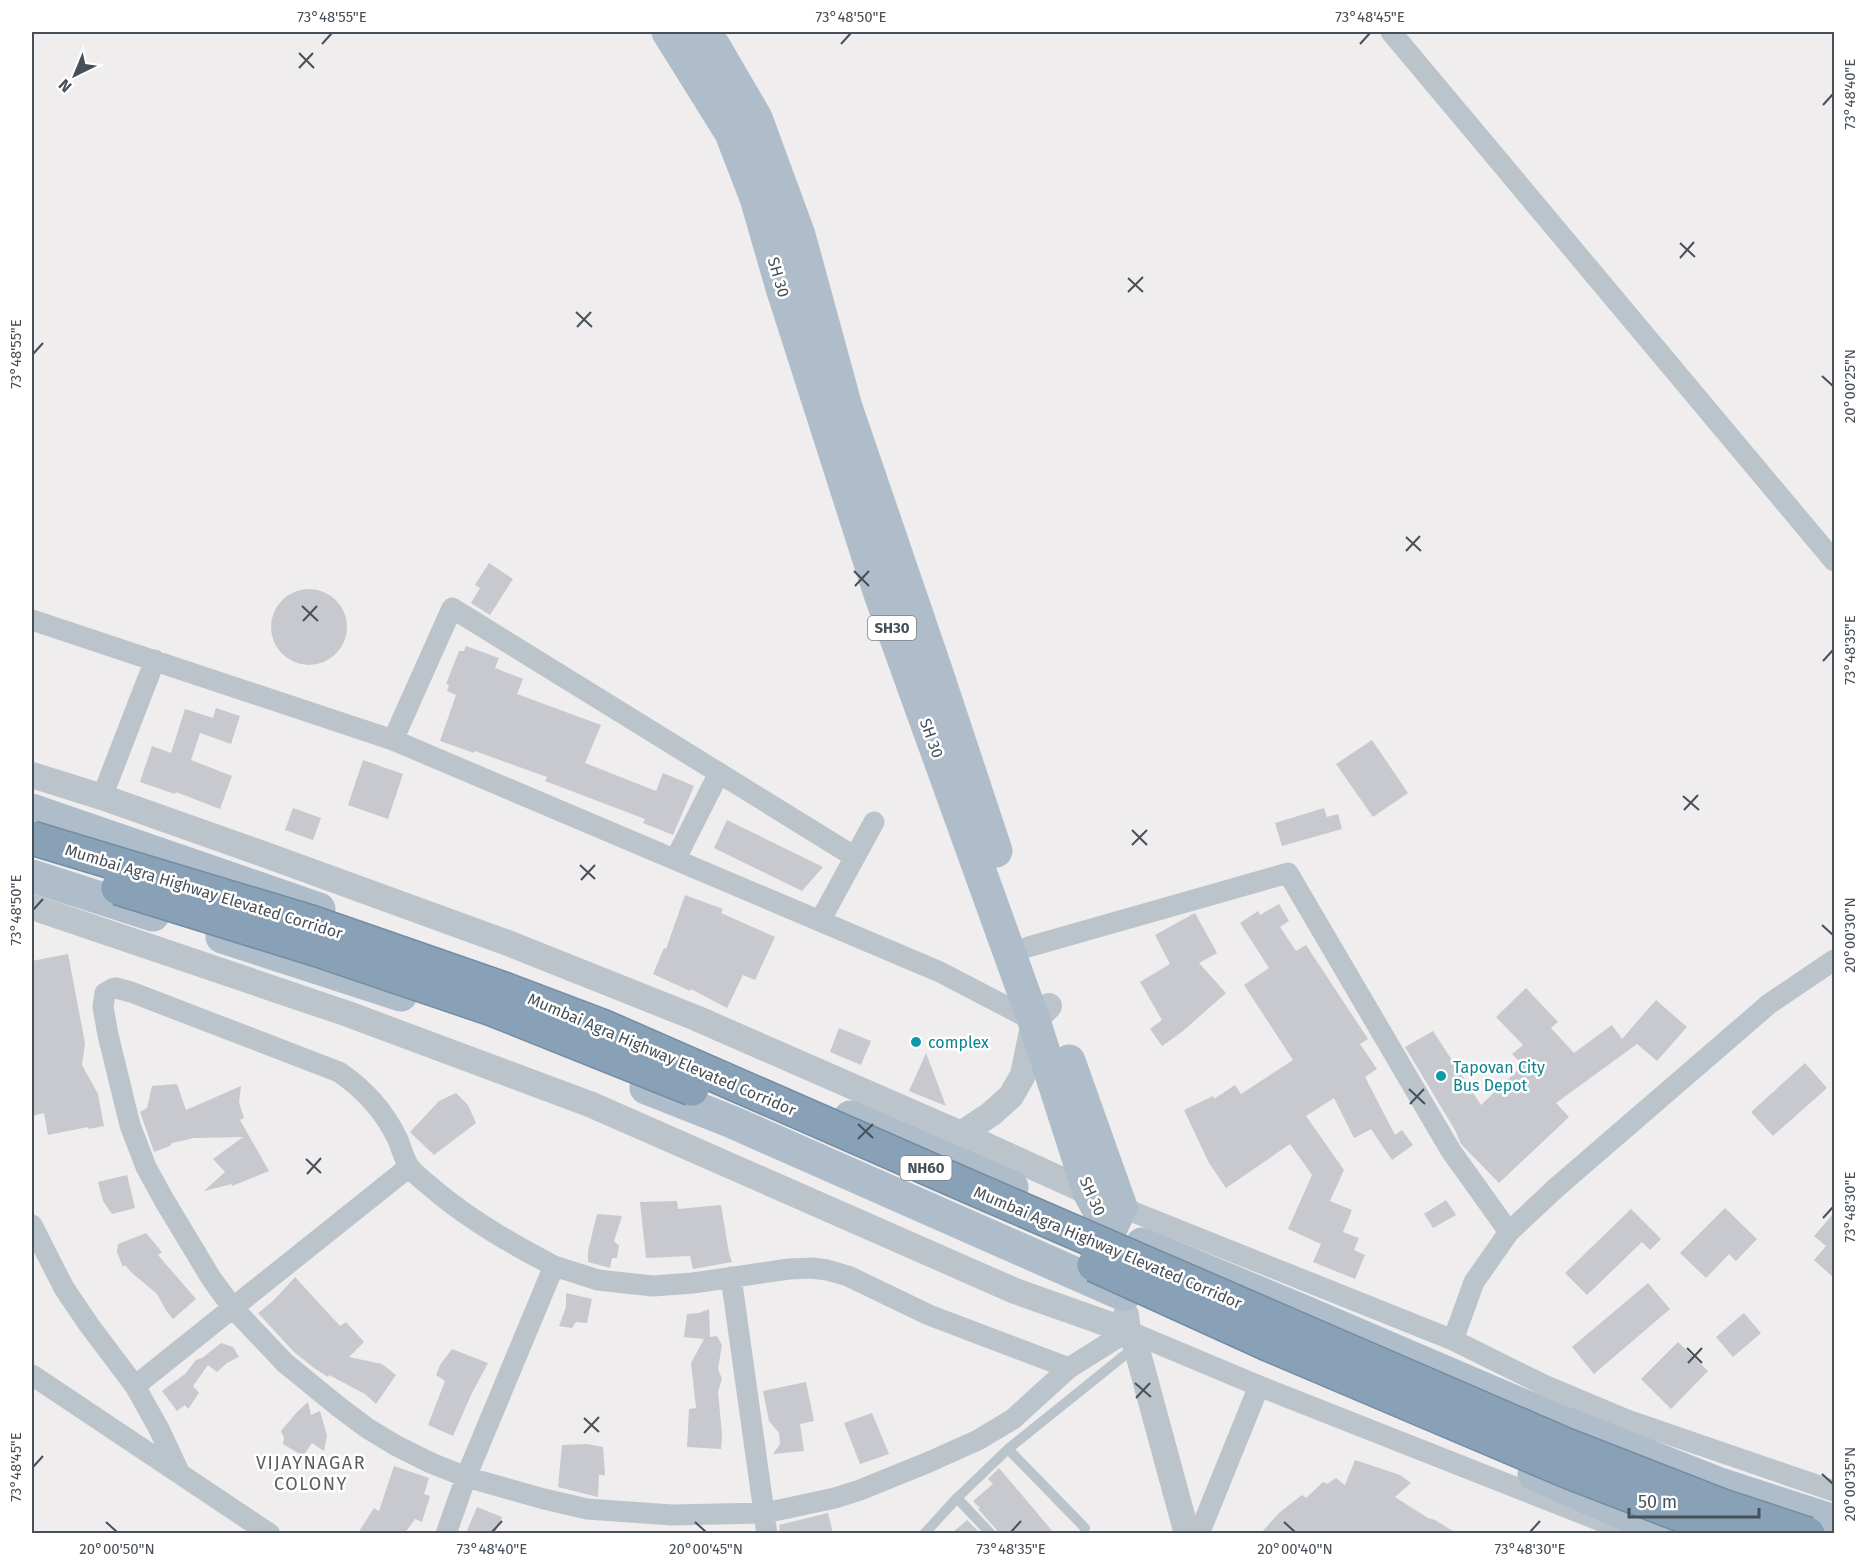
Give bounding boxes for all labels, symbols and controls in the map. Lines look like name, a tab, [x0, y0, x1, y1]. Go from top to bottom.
text: 73°48'55"E	[297, 8, 367, 26]
text: 73°48'50"E	[816, 8, 886, 26]
text: 73°48'45"E	[1335, 8, 1405, 26]
north arrow	[45, 45, 105, 105]
text: 73°48'40"E	[1841, 59, 1859, 129]
text: N	[55, 75, 75, 96]
street label: SH 30	[764, 255, 793, 299]
text: 73°48'55"E	[7, 319, 25, 389]
text: 20°00'25"N	[1841, 349, 1859, 423]
text: 73°48'35"E	[1841, 615, 1859, 685]
road number: SH30	[868, 616, 916, 640]
street label: SH 30	[916, 716, 947, 761]
street label: Mumbai Agra Highway Elevated Corridor	[63, 840, 346, 943]
text: 73°48'50"E	[7, 875, 25, 945]
text: 20°00'30"N	[1841, 897, 1859, 973]
street label: Mumbai Agra Highway Elevated Corridor	[525, 989, 799, 1120]
place label: complex	[928, 1033, 989, 1052]
marker: complex	[909, 1035, 923, 1049]
place label: Tapovan City Bus Depot	[1453, 1058, 1545, 1095]
marker: Tapovan City Bus Depot	[1434, 1069, 1448, 1083]
road number: NH60	[900, 1156, 952, 1180]
text: 73°48'30"E	[1841, 1172, 1859, 1242]
street label: SH 30	[1076, 1174, 1110, 1219]
street label: Mumbai Agra Highway Elevated Corridor	[971, 1182, 1245, 1313]
text: 73°48'45"E	[7, 1432, 25, 1502]
text: 20°00'35"N	[1841, 1447, 1859, 1521]
district label: VIJAYNAGAR COLONY	[256, 1452, 366, 1495]
scale bar	[1629, 1481, 1760, 1519]
text: 50 m	[1638, 1491, 1677, 1513]
text: 20°00'50"N	[79, 1540, 155, 1558]
text: 73°48'40"E	[457, 1540, 527, 1558]
text: 20°00'45"N	[669, 1540, 743, 1558]
text: 73°48'35"E	[976, 1540, 1046, 1558]
text: 20°00'40"N	[1257, 1540, 1333, 1558]
text: 73°48'30"E	[1495, 1540, 1565, 1558]

